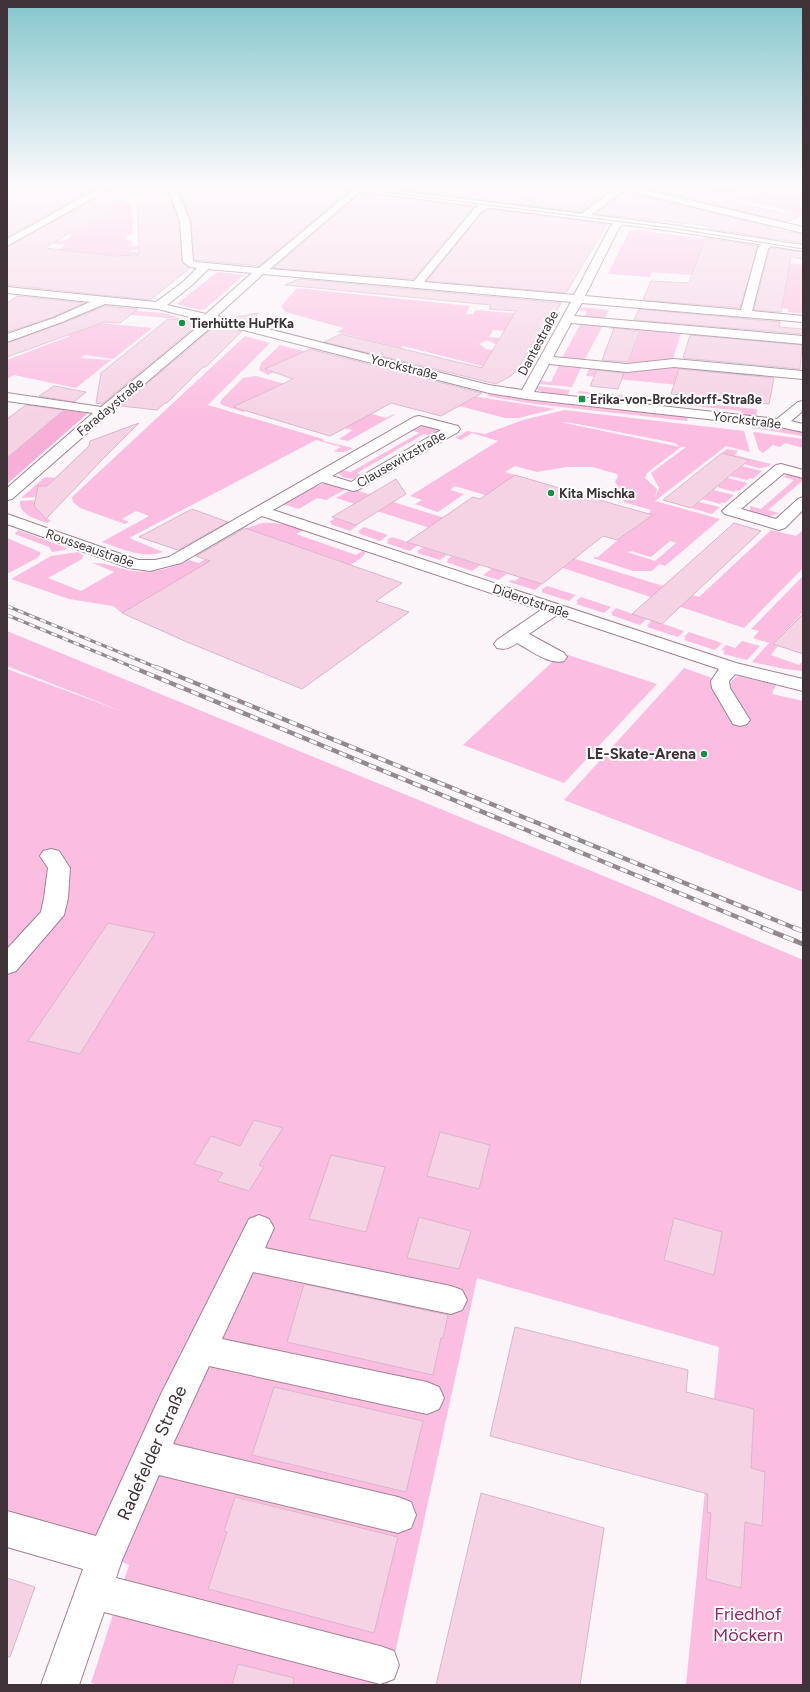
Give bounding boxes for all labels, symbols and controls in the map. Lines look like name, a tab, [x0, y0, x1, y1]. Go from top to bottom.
street label: Dantestraße	[515, 308, 561, 378]
place label: Tierhütte HuPfKa	[190, 316, 294, 331]
marker: Tierhütte HuPfKa	[177, 318, 187, 328]
street label: Yorckstraße	[369, 351, 439, 383]
street label: Faradaystraße	[74, 375, 146, 439]
place label: Erika-von-Brockdorff-Straße	[590, 392, 762, 407]
marker: Erika-von-Brockdorff-Straße	[577, 394, 587, 404]
street label: Yorckstraße	[712, 408, 782, 432]
street label: Clausewitzstraße	[354, 427, 448, 491]
place label: Kita Mischka	[559, 486, 635, 501]
marker: Kita Mischka	[546, 488, 556, 498]
street label: Rousseaustraße	[44, 526, 136, 570]
street label: Diderotstraße	[491, 581, 571, 621]
place label: LE-Skate-Arena	[587, 745, 696, 763]
marker: LE-Skate-Arena	[699, 749, 709, 759]
street label: Radefelder Straße	[112, 1382, 192, 1524]
park label: Friedhof Möckern	[713, 1603, 783, 1646]

